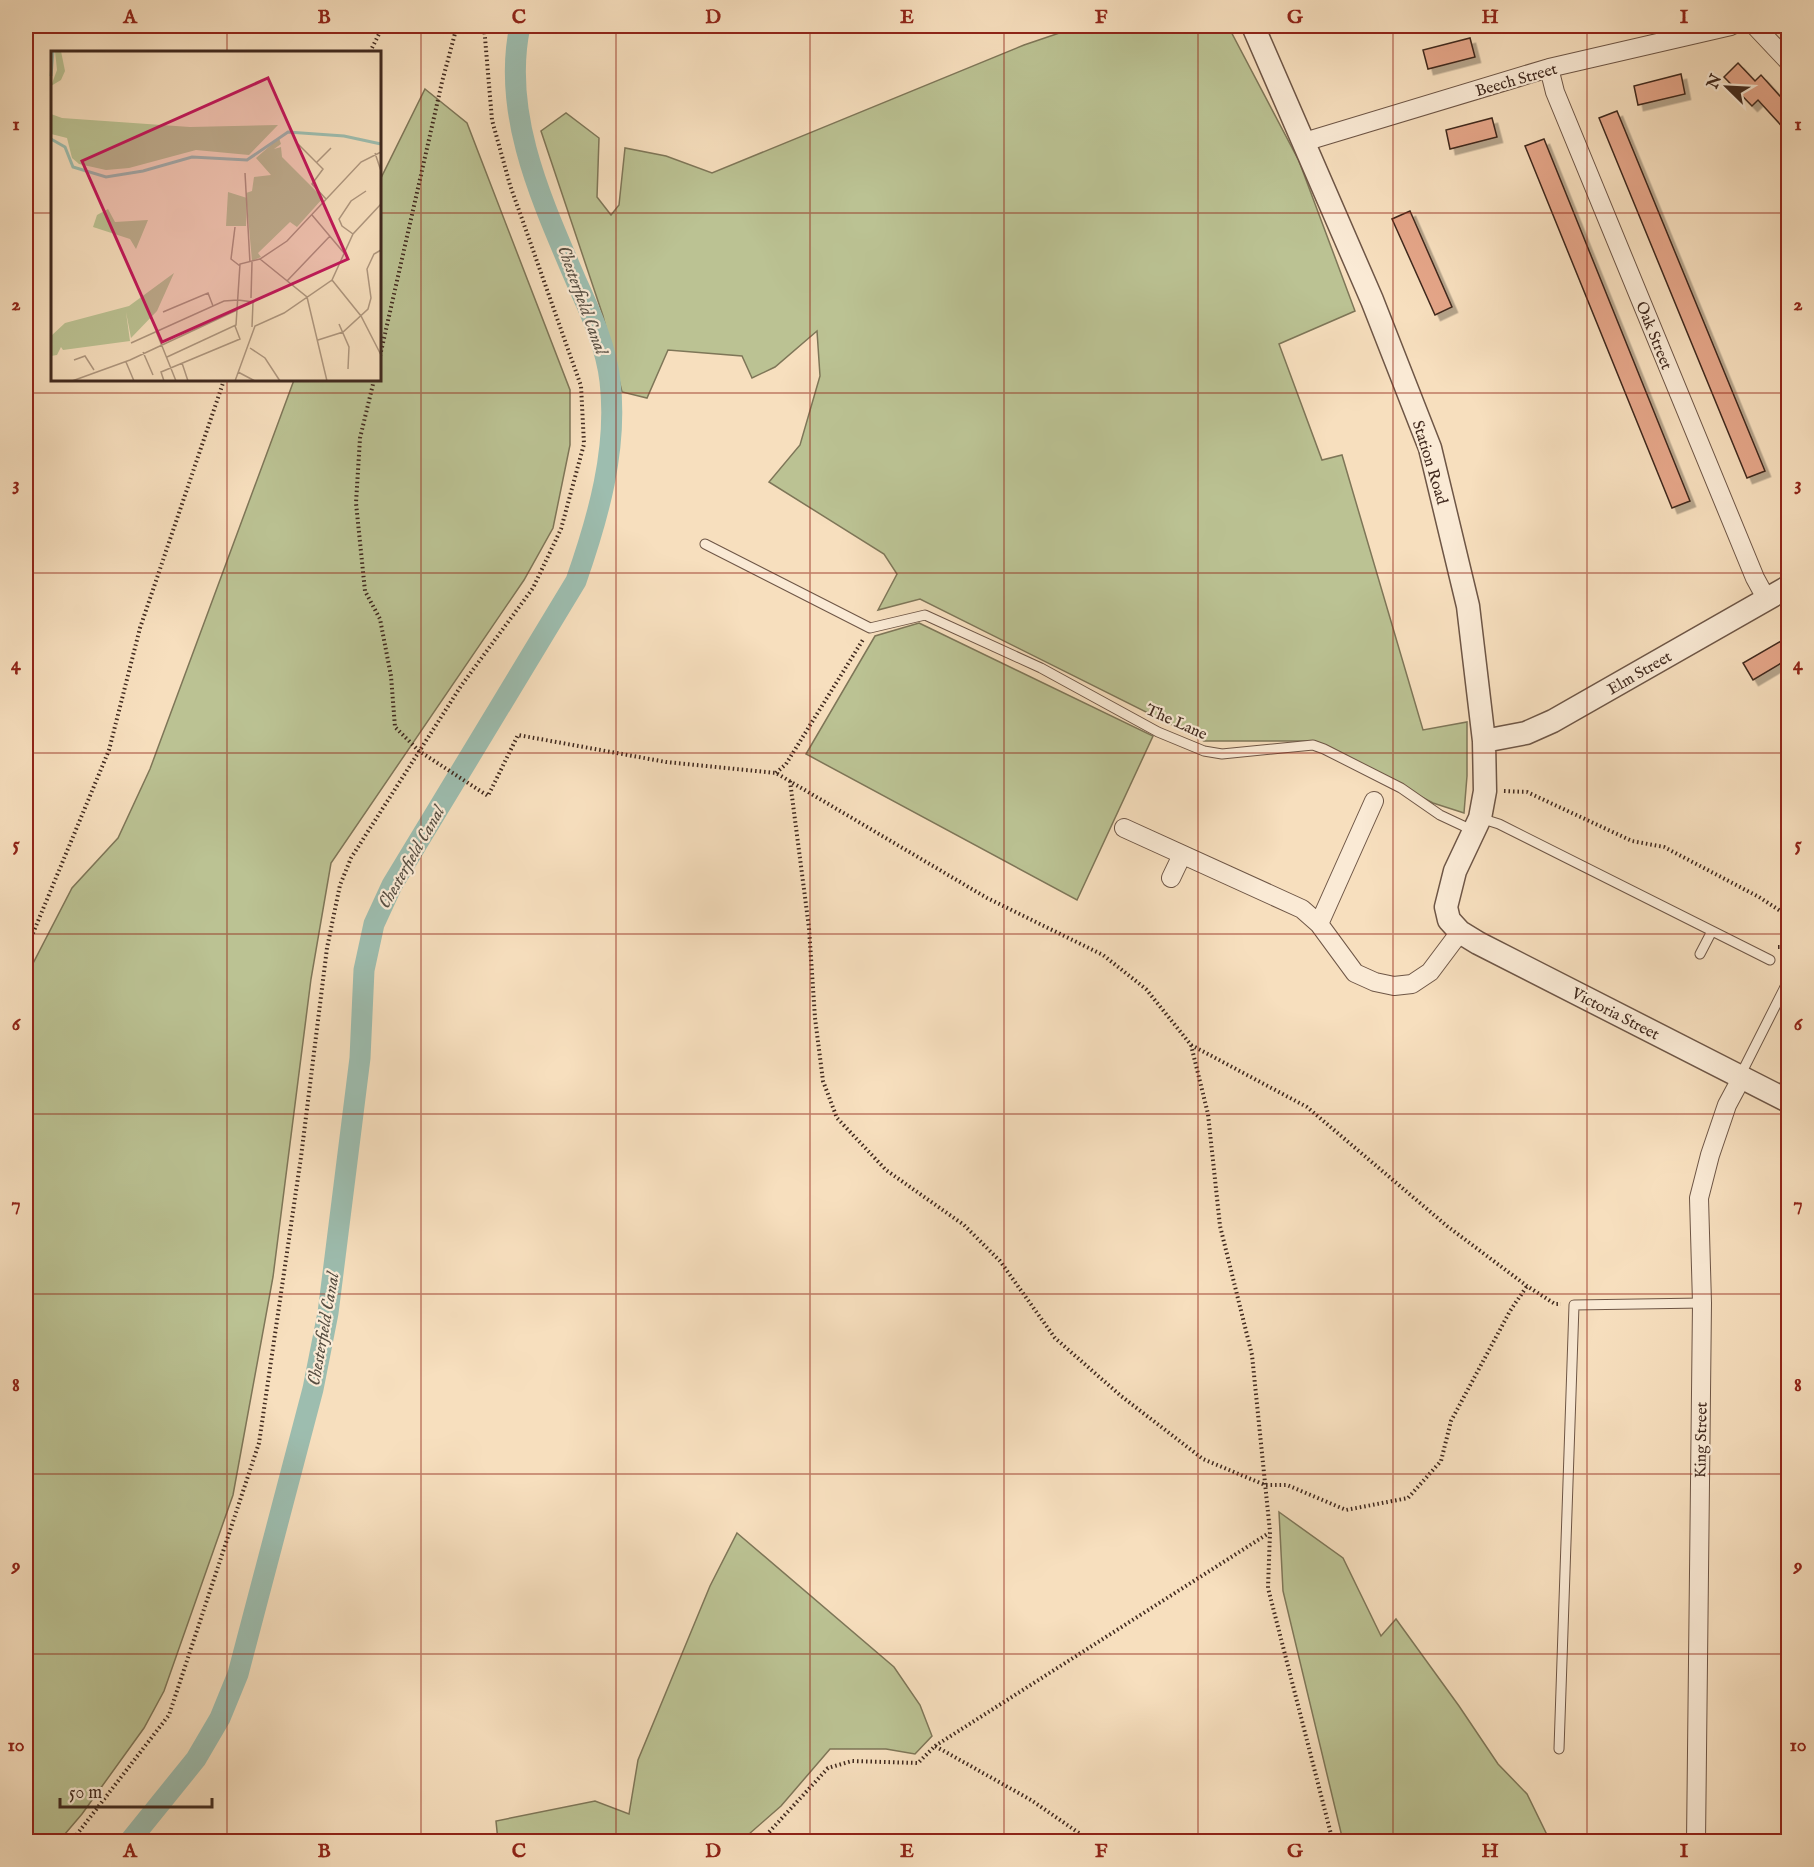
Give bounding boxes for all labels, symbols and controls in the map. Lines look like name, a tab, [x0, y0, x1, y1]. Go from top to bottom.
text: A	[122, 5, 138, 30]
text: B	[317, 5, 331, 30]
text: C	[512, 5, 526, 30]
text: D	[705, 5, 721, 30]
text: E	[900, 5, 914, 30]
text: F	[1095, 5, 1108, 30]
text: G	[1287, 5, 1304, 30]
text: H	[1481, 5, 1499, 30]
text: I	[1680, 5, 1689, 30]
inset map	[51, 51, 381, 381]
north arrow	[1697, 57, 1757, 117]
street label: Beech Street	[1473, 60, 1560, 102]
text: N	[1703, 71, 1727, 93]
text: 1	[12, 112, 20, 137]
text: 1	[1794, 112, 1802, 137]
water label: Chesterfield Canal	[551, 243, 613, 360]
text: 2	[11, 292, 21, 317]
text: 2	[1793, 292, 1803, 317]
street label: Oak Street	[1630, 299, 1676, 373]
street label: Station Road	[1407, 418, 1452, 508]
text: 3	[12, 472, 20, 497]
text: 3	[1794, 472, 1802, 497]
street label: Elm Street	[1604, 647, 1676, 700]
text: 4	[11, 652, 22, 677]
text: 4	[1793, 652, 1804, 677]
street label: The Lane	[1142, 700, 1210, 745]
water label: Chesterfield Canal	[374, 801, 452, 913]
text: 5	[12, 832, 20, 857]
text: 5	[1794, 832, 1802, 857]
street label: Victoria Street	[1567, 984, 1663, 1046]
text: 6	[12, 1012, 22, 1037]
text: 6	[1794, 1012, 1804, 1037]
text: 7	[11, 1192, 21, 1217]
text: 7	[1793, 1192, 1803, 1217]
water label: Chesterfield Canal	[303, 1269, 346, 1388]
text: 8	[12, 1373, 20, 1398]
text: 8	[1794, 1373, 1802, 1398]
street label: King Street	[1691, 1401, 1713, 1478]
text: 9	[11, 1553, 21, 1578]
text: 9	[1793, 1553, 1803, 1578]
text: 10	[7, 1733, 25, 1758]
text: 10	[1789, 1733, 1807, 1758]
scale bar	[60, 1771, 212, 1809]
text: 50 m	[69, 1782, 102, 1805]
text: A	[122, 1839, 138, 1864]
text: B	[317, 1839, 331, 1864]
text: C	[512, 1839, 526, 1864]
text: D	[705, 1839, 721, 1864]
text: E	[900, 1839, 914, 1864]
text: F	[1095, 1839, 1108, 1864]
text: G	[1287, 1839, 1304, 1864]
text: H	[1481, 1839, 1499, 1864]
text: I	[1680, 1839, 1689, 1864]

